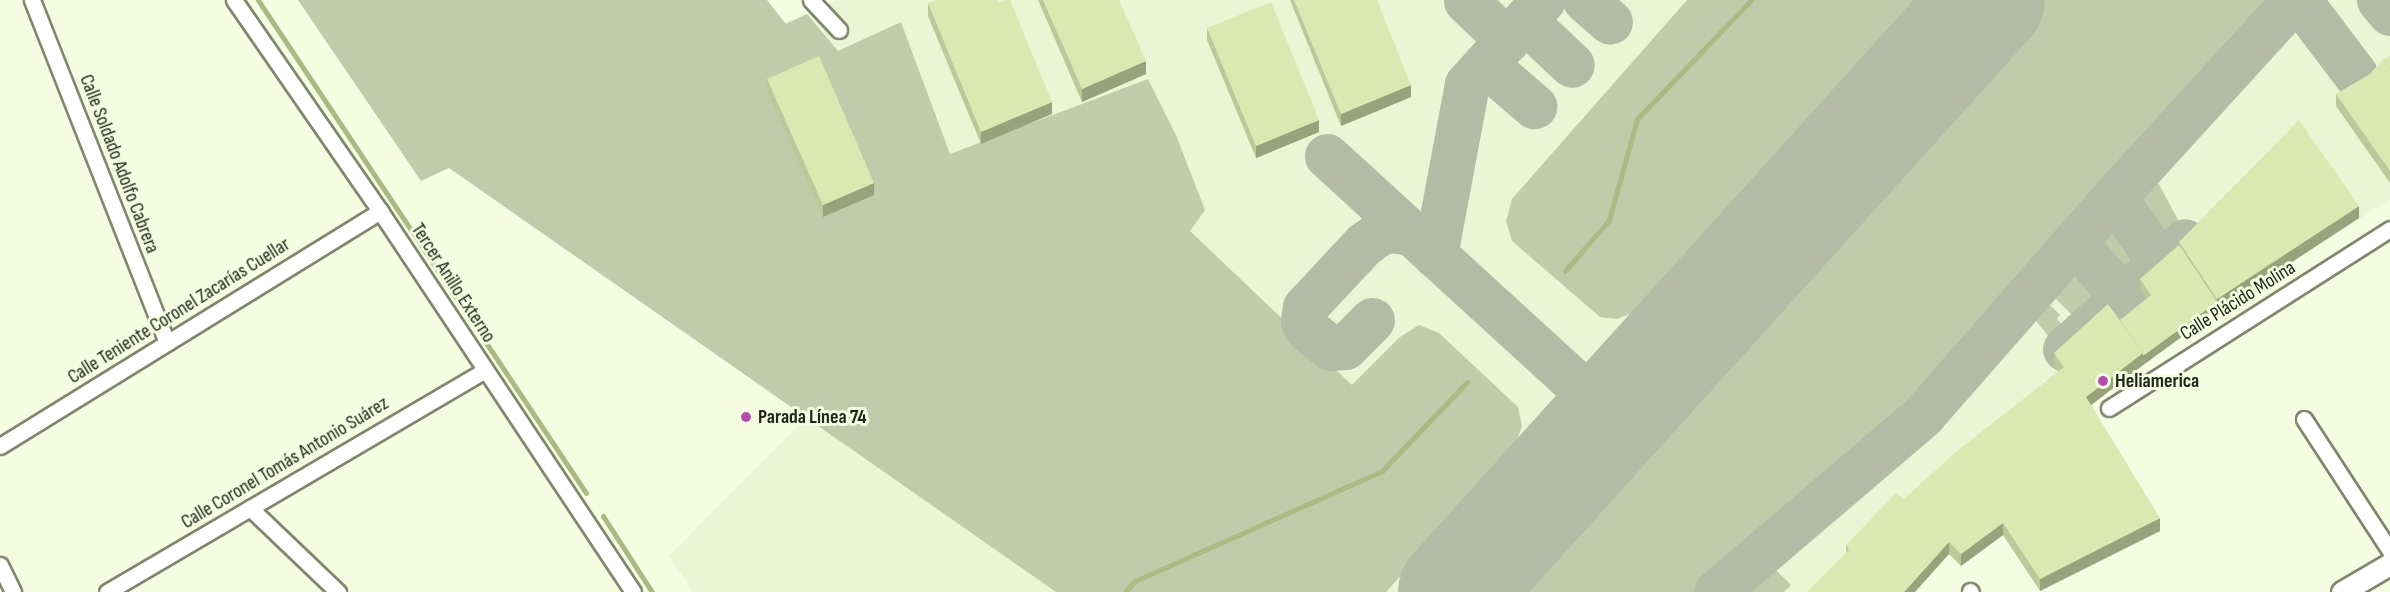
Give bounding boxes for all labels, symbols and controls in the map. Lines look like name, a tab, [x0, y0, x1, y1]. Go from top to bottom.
street label: Calle Soldado Adolfo Cabrera	[74, 71, 164, 257]
street label: Tercer Anillo Externo	[405, 219, 501, 347]
street label: Calle Teniente Coronel Zacarías Cuellar	[63, 233, 295, 389]
street label: Calle Plácido Molina	[2176, 256, 2300, 346]
place label: Heliamerica	[2115, 369, 2199, 393]
marker: Heliamerica	[2096, 374, 2110, 388]
street label: Calle Coronel Tomás Antonio Suárez	[177, 392, 393, 534]
place label: Parada Línea 74	[758, 405, 867, 429]
marker: Parada Línea 74	[739, 410, 753, 424]

